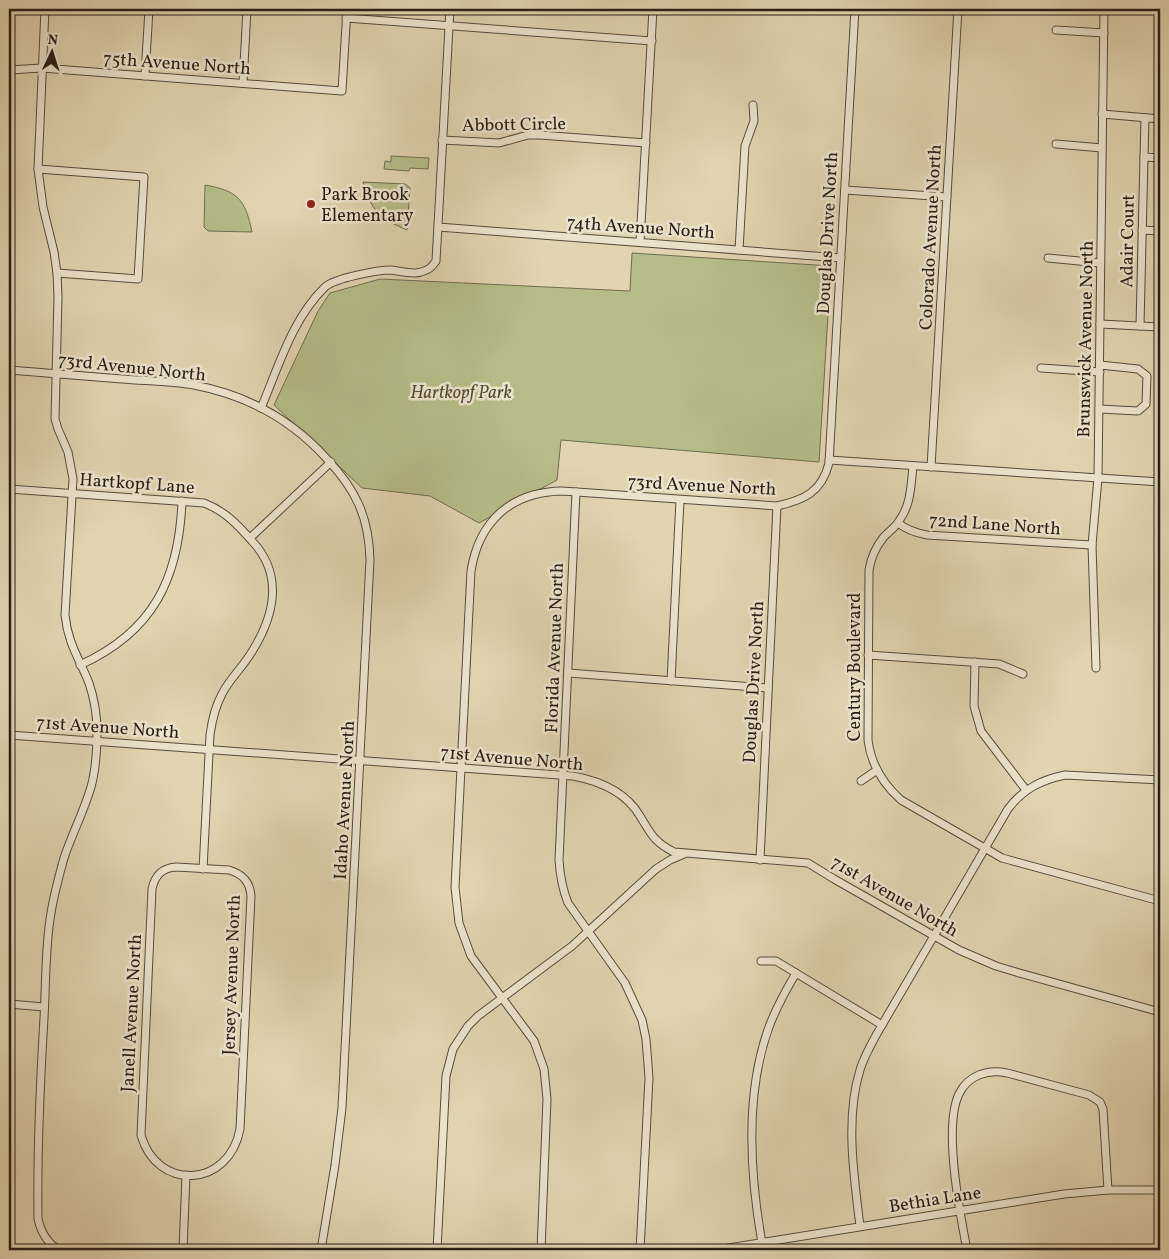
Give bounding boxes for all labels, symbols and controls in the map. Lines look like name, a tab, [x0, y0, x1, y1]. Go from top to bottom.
north arrow	[28, 28, 78, 78]
text: N	[47, 31, 59, 50]
street label: 75th Avenue North	[102, 47, 252, 82]
street label: Abbott Circle	[462, 112, 566, 139]
street label: Colorado Avenue North	[914, 143, 949, 331]
street label: Douglas Drive North	[812, 151, 845, 315]
place label: Park Brook Elementary	[321, 183, 414, 229]
street label: Adair Court	[1115, 194, 1142, 288]
marker: Park Brook Elementary	[305, 198, 317, 210]
street label: 74th Avenue North	[566, 211, 716, 246]
street label: Brunswick Avenue North	[1072, 240, 1101, 438]
street label: 73rd Avenue North	[57, 348, 207, 389]
park label: Hartkopf Park	[410, 381, 512, 406]
street label: Hartkopf Lane	[78, 468, 195, 501]
street label: 73rd Avenue North	[627, 470, 777, 503]
street label: 72nd Lane North	[928, 508, 1062, 543]
street label: Florida Avenue North	[540, 562, 571, 734]
street label: Century Boulevard	[843, 593, 868, 741]
street label: Douglas Drive North	[738, 600, 771, 764]
street label: 71st Avenue North	[36, 711, 181, 746]
street label: Idaho Avenue North	[329, 720, 362, 880]
street label: 71st Avenue North	[439, 741, 585, 778]
street label: 71st Avenue North	[826, 851, 963, 944]
street label: Jersey Avenue North	[217, 894, 248, 1056]
street label: Janell Avenue North	[116, 933, 149, 1093]
street label: Bethia Lane	[887, 1181, 983, 1220]

